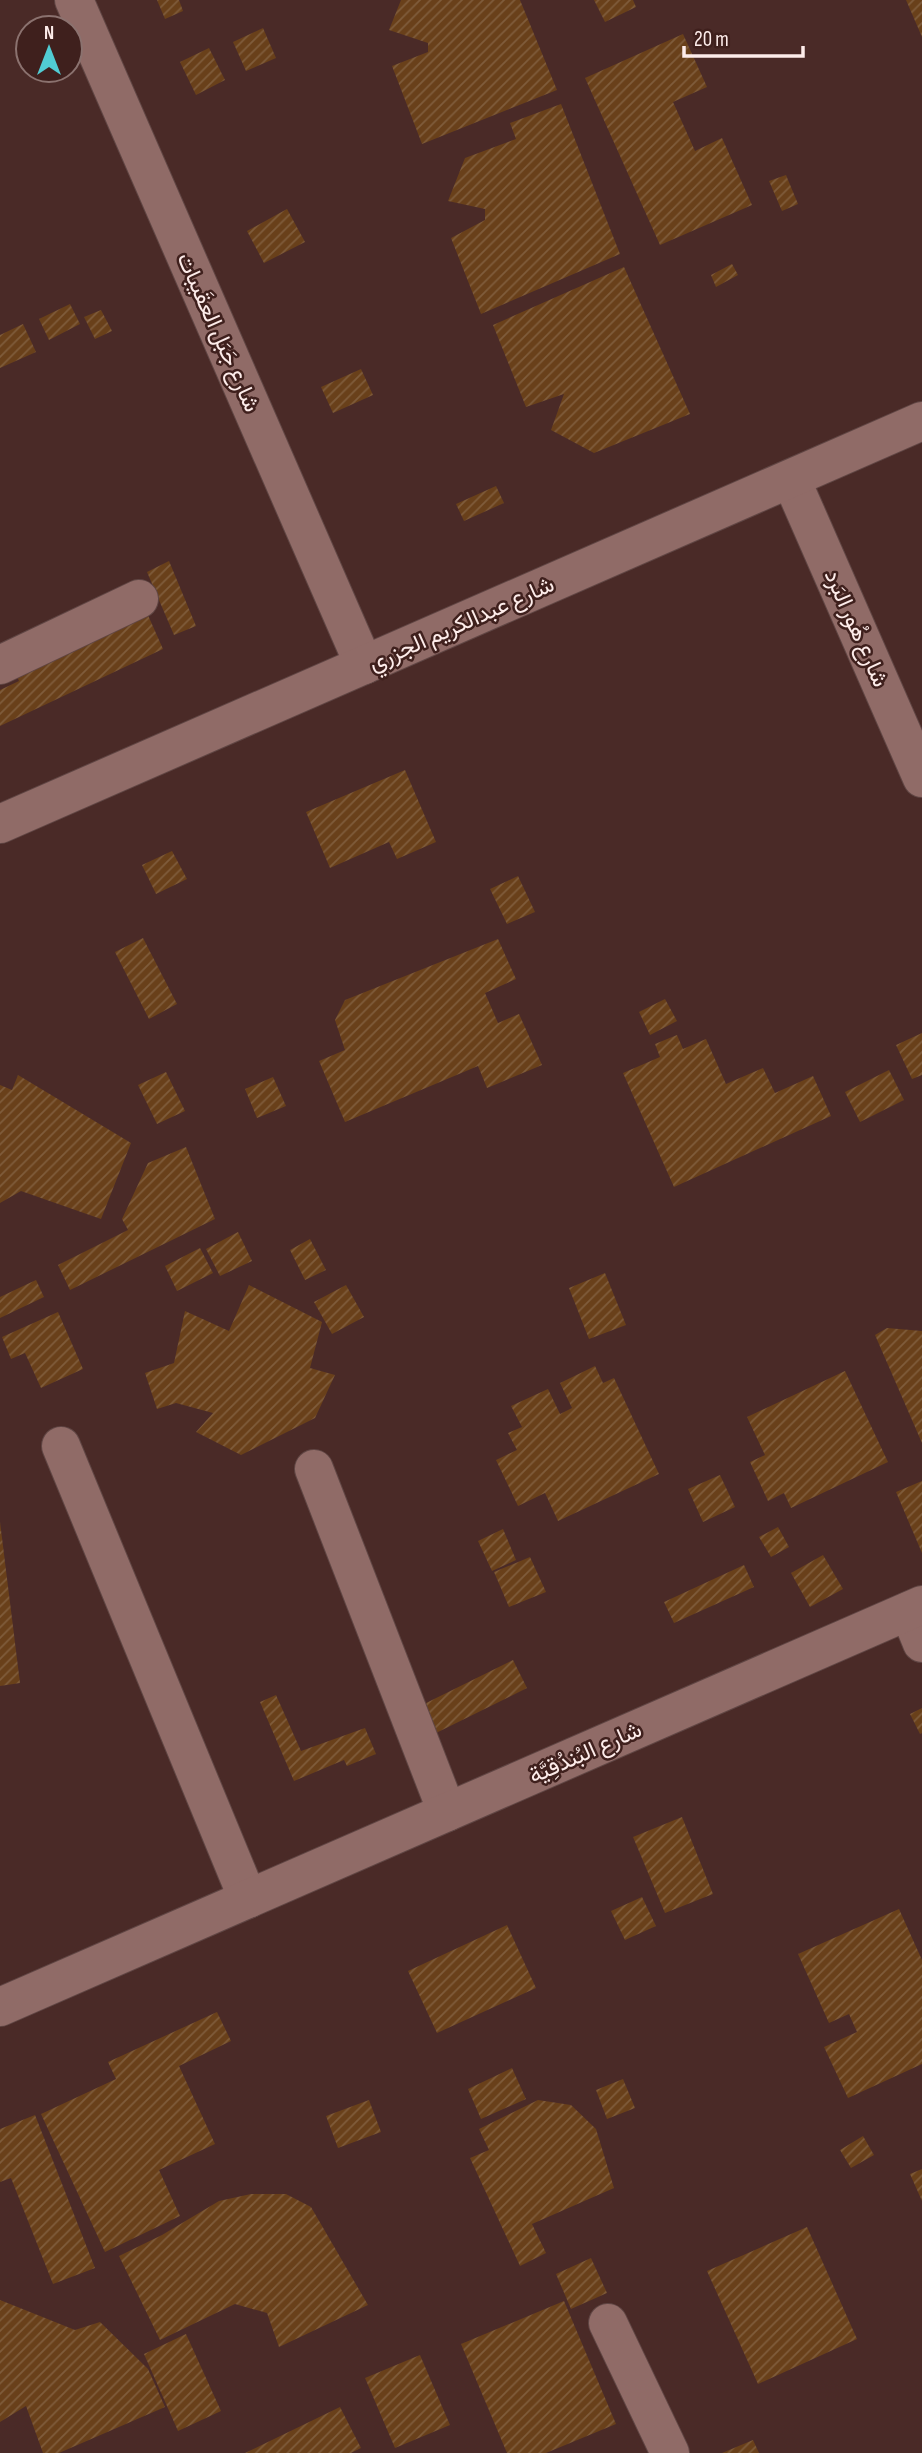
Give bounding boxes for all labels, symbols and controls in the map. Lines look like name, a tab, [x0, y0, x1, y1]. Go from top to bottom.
north arrow	[14, 14, 84, 84]
scale bar	[684, 14, 803, 58]
text: N	[44, 22, 54, 45]
text: 20 m	[694, 27, 729, 52]
street label: شارع جَبَل العقَيبات	[170, 248, 266, 417]
street label: شارع هُور البَرد	[817, 565, 894, 692]
street label: شارع عبدالكريم الجزري	[364, 570, 560, 681]
street label: شارع البُندُقِيَّة	[525, 1716, 647, 1791]

